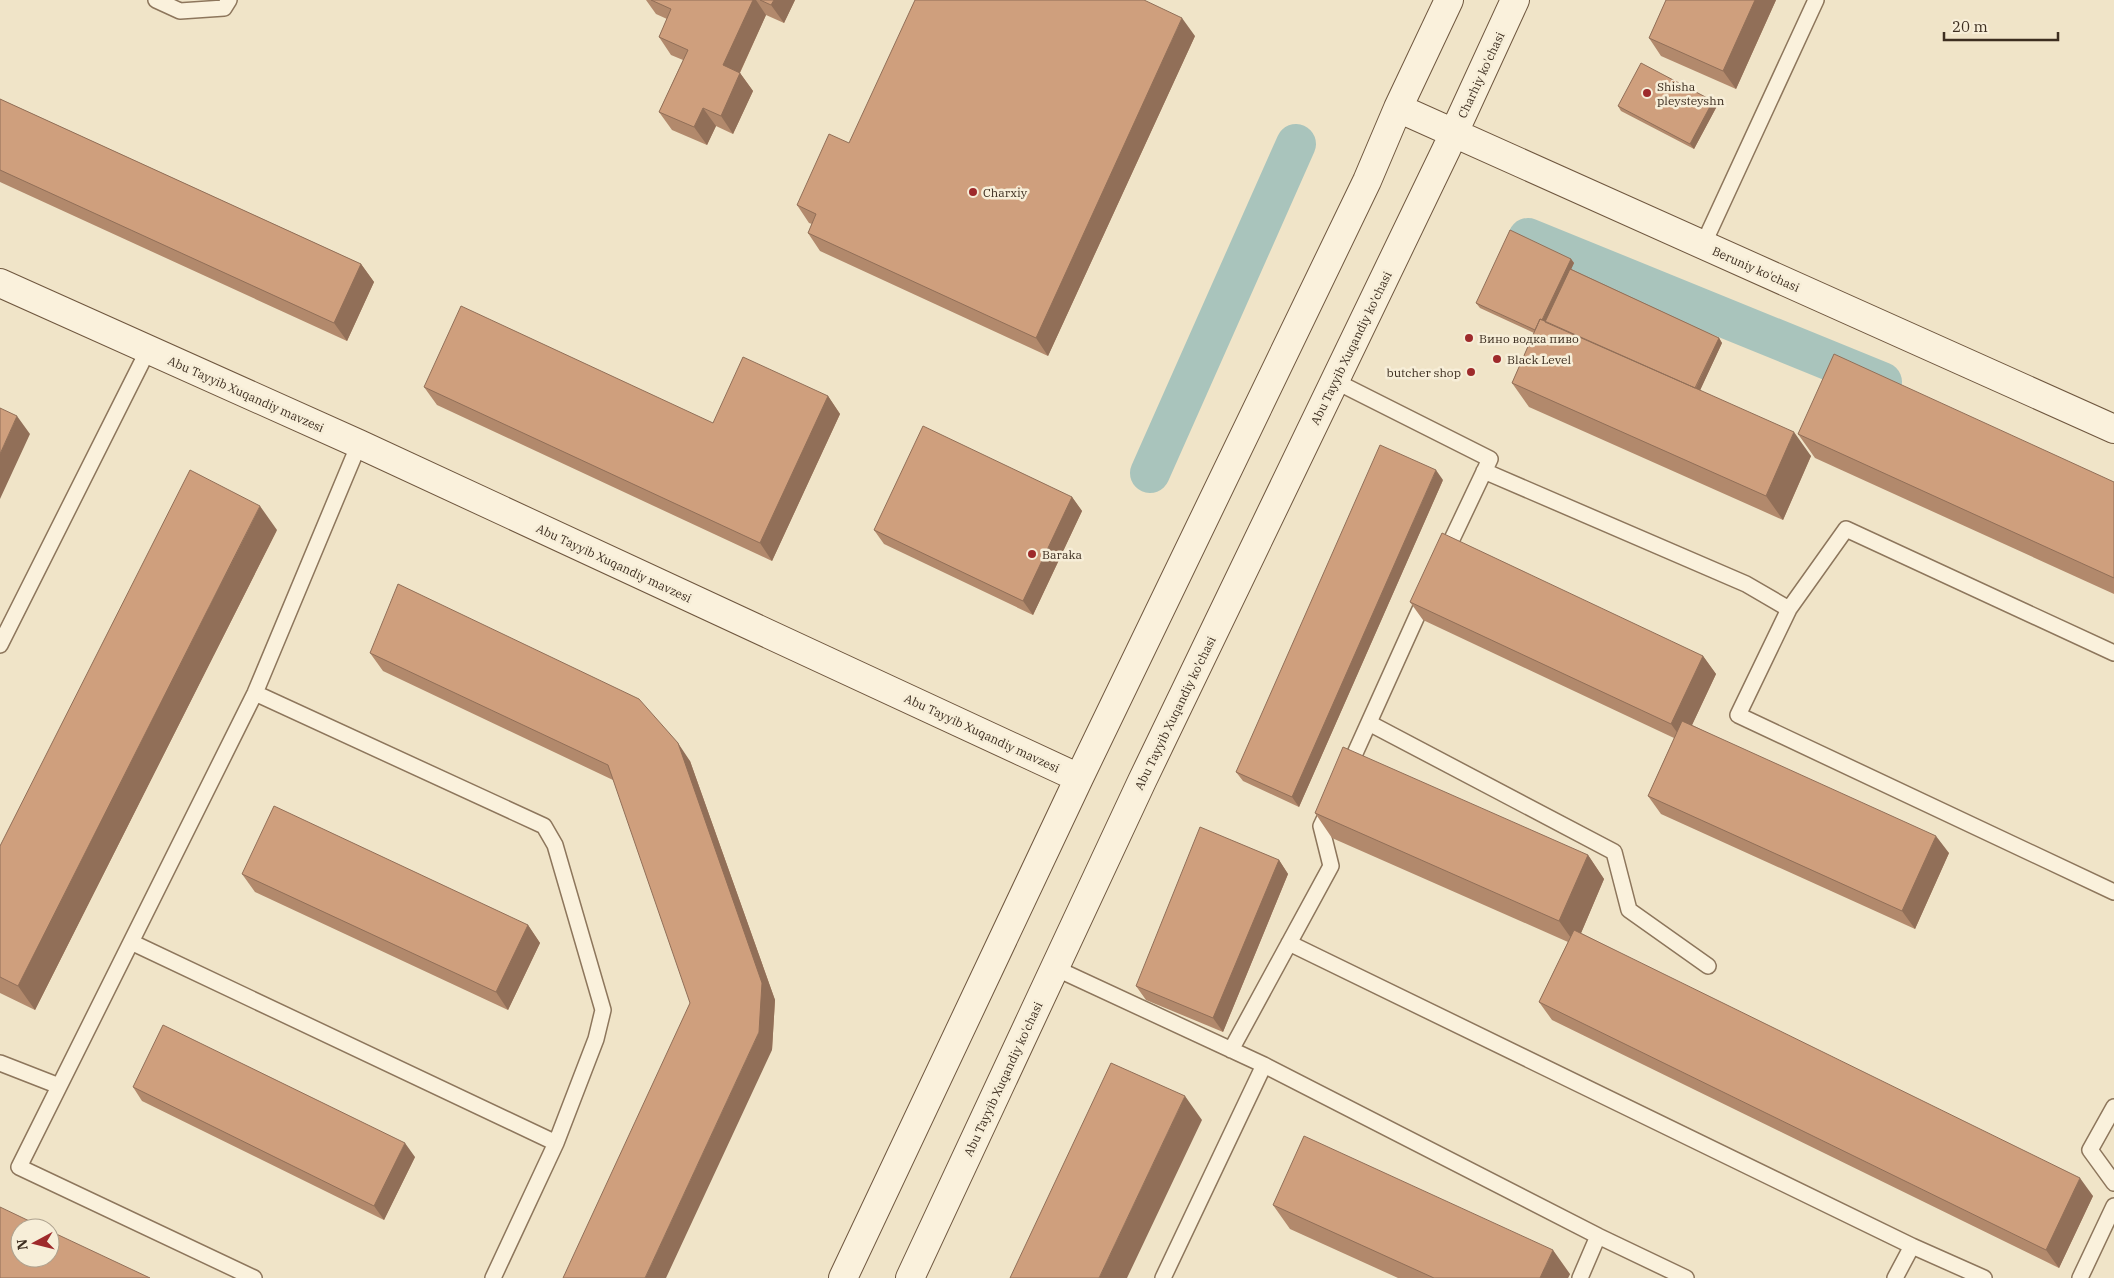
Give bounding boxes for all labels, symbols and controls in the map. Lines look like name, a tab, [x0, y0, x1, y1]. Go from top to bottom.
scale bar	[1944, 10, 2058, 42]
text: 20 m	[1952, 17, 1988, 36]
street label: Charhiy ko'chasi	[1454, 29, 1508, 121]
place label: Shisha pleysteyshn	[1657, 79, 1725, 108]
marker: Shisha pleysteyshn	[1641, 87, 1653, 99]
place label: Charxiy	[983, 185, 1028, 200]
marker: Charxiy	[967, 186, 979, 198]
street label: Beruniy ko'chasi	[1710, 243, 1802, 295]
street label: Abu Tayyib Xuqandiy ko'chasi	[1307, 269, 1395, 427]
place label: Вино водка пиво	[1479, 331, 1579, 346]
marker: Вино водка пиво	[1463, 332, 1475, 344]
place label: Black Level	[1507, 352, 1571, 367]
street label: Abu Tayyib Xuqandiy mavzesi	[166, 353, 327, 435]
marker: Black Level	[1491, 353, 1503, 365]
place label: butcher shop	[1386, 365, 1461, 380]
marker: butcher shop	[1465, 366, 1477, 378]
street label: Abu Tayyib Xuqandiy mavzesi	[534, 520, 694, 606]
place label: Baraka	[1042, 547, 1082, 562]
marker: Baraka	[1026, 548, 1038, 560]
street label: Abu Tayyib Xuqandiy ko'chasi	[1131, 634, 1219, 792]
street label: Abu Tayyib Xuqandiy mavzesi	[902, 690, 1062, 776]
street label: Abu Tayyib Xuqandiy ko'chasi	[960, 999, 1046, 1159]
north arrow	[10, 1218, 60, 1268]
text: N	[12, 1238, 32, 1251]

